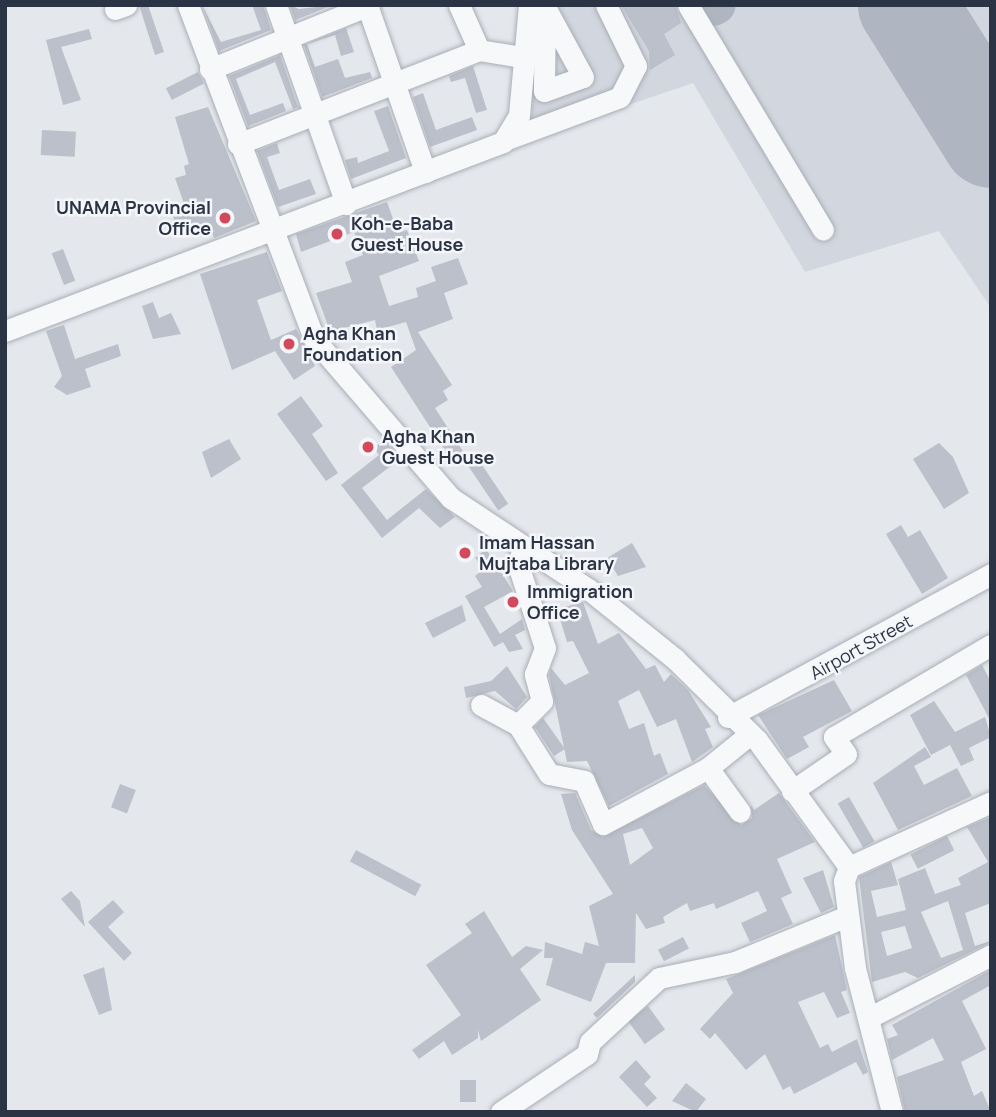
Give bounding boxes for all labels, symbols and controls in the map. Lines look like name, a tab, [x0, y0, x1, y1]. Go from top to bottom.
place label: UNAMA Provincial Office	[56, 197, 211, 240]
marker: UNAMA Provincial Office	[217, 210, 233, 226]
place label: Koh-e-Baba Guest House	[351, 213, 463, 256]
marker: Koh-e-Baba Guest House	[329, 226, 345, 242]
place label: Agha Khan Foundation	[303, 323, 402, 366]
marker: Agha Khan Foundation	[281, 336, 297, 352]
place label: Agha Khan Guest House	[382, 426, 494, 468]
marker: Agha Khan Guest House	[360, 439, 376, 455]
place label: Imam Hassan Mujtaba Library	[479, 532, 614, 574]
marker: Imam Hassan Mujtaba Library	[457, 545, 473, 561]
place label: Immigration Office	[527, 581, 633, 624]
marker: Immigration Office	[505, 594, 521, 610]
street label: Airport Street	[806, 610, 916, 684]

